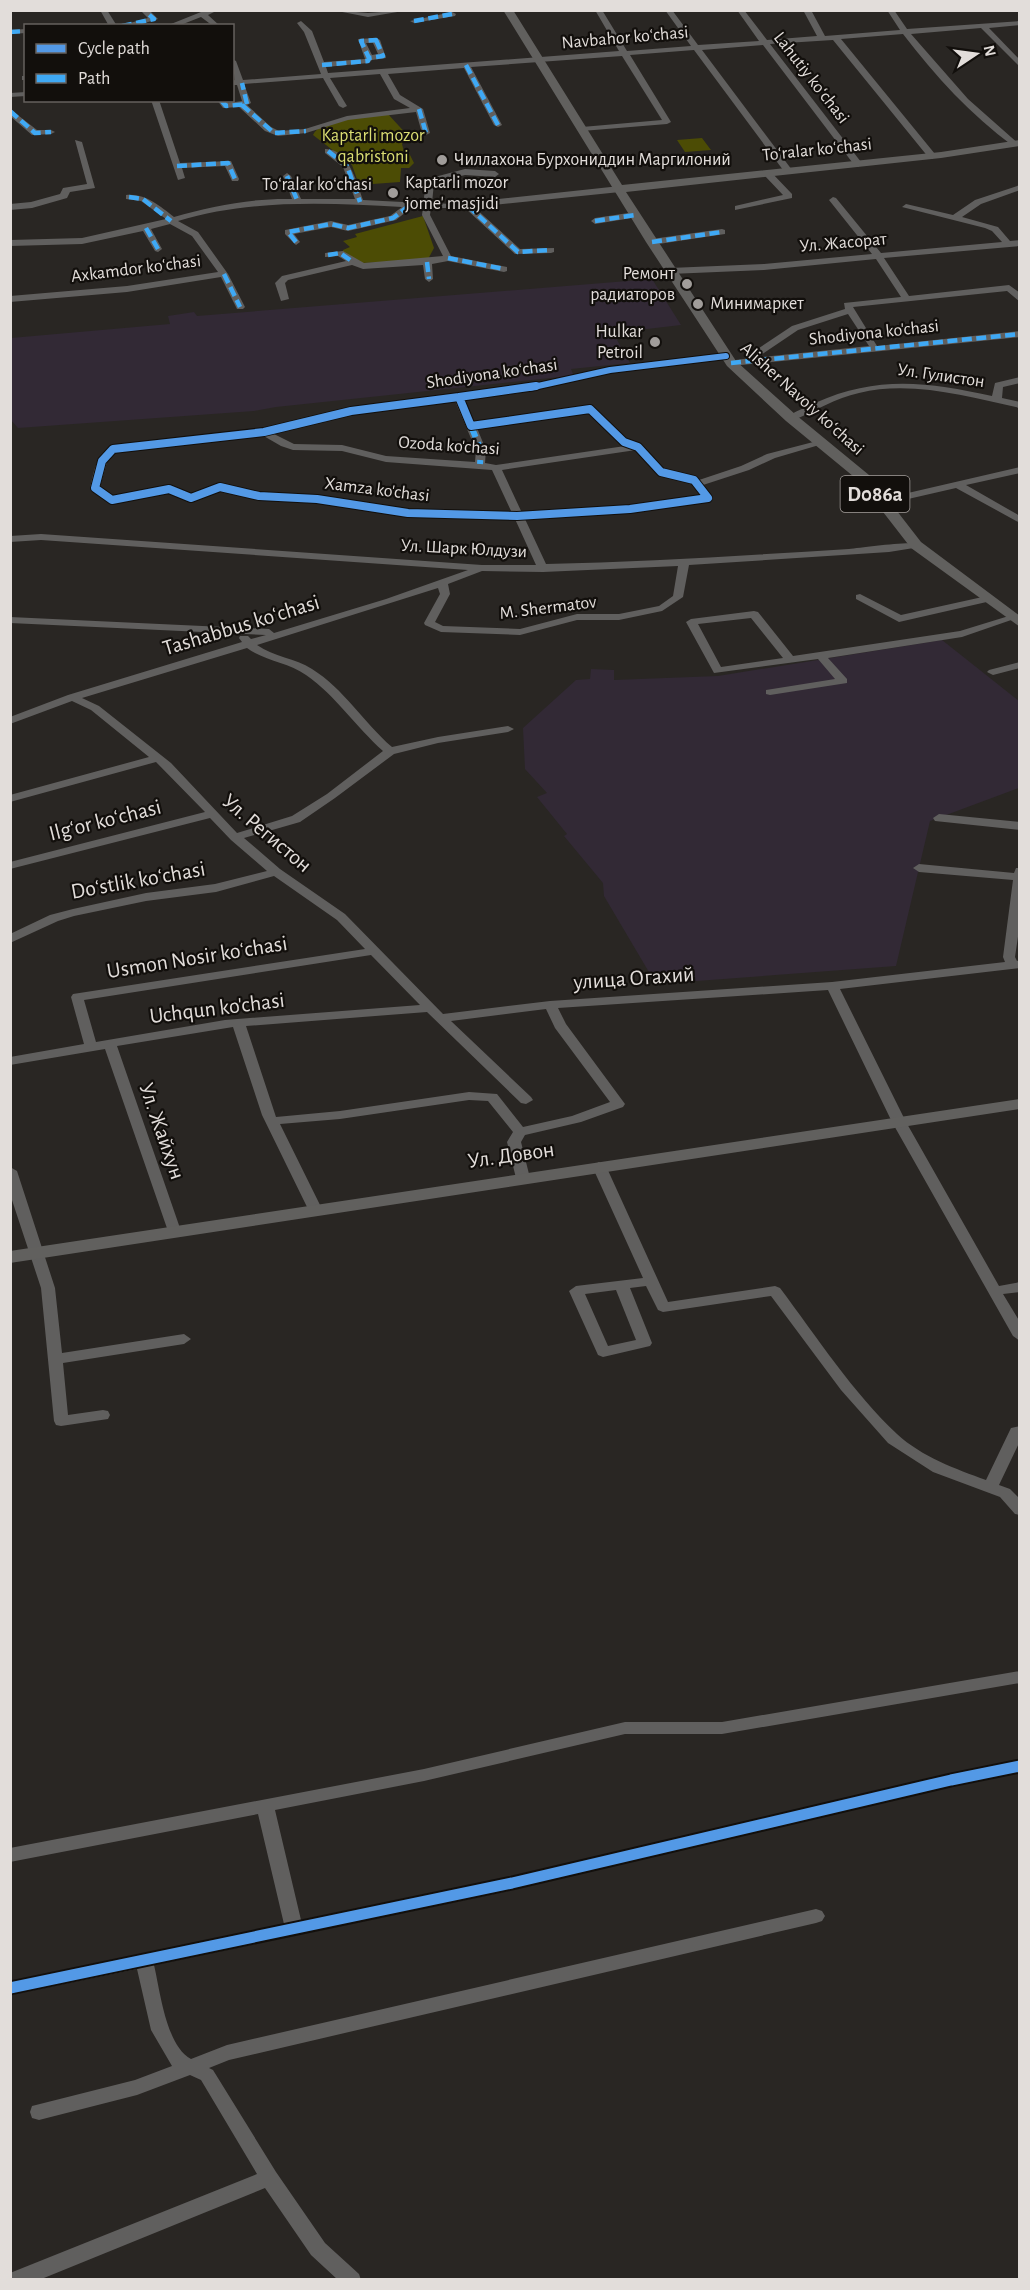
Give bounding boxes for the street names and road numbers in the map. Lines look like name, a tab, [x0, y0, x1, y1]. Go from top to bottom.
street label: Navbahor koʻchasi	[561, 23, 689, 53]
street label: Lahutiy koʻchasi	[770, 29, 852, 127]
street label: Toʻralar koʻchasi	[761, 135, 873, 165]
street label: Toʻralar koʻchasi	[262, 176, 372, 194]
street label: Ул. Жасорат	[799, 230, 888, 256]
street label: Axkamdor koʻchasi	[70, 252, 202, 286]
street label: Shodiyona ko'chasi	[808, 317, 940, 349]
street label: Alisher Navoiy koʻchasi	[737, 339, 867, 459]
street label: Shodiyona koʻchasi	[425, 356, 559, 392]
street label: Ул. Гулистон	[896, 361, 986, 391]
street label: Ozoda ko'chasi	[398, 433, 500, 459]
street label: Xamza ko'chasi	[324, 475, 430, 505]
road number: D086a	[840, 476, 910, 512]
street label: Ул. Шарк Юлдузи	[400, 537, 528, 561]
street label: Tashabbus koʻchasi	[160, 591, 322, 659]
street label: M. Shermatov	[499, 593, 598, 623]
street label: Ул. Регистон	[218, 790, 316, 876]
street label: Ilgʻor koʻchasi	[47, 795, 163, 845]
street label: Doʻstlik koʻchasi	[69, 857, 207, 903]
street label: Usmon Nosir koʻchasi	[105, 932, 289, 982]
street label: улица Огахий	[572, 963, 695, 993]
street label: Uchqun ko'chasi	[148, 989, 286, 1027]
street label: Ул. Жайхун	[135, 1080, 189, 1182]
street label: Ул. Довон	[466, 1138, 556, 1172]

